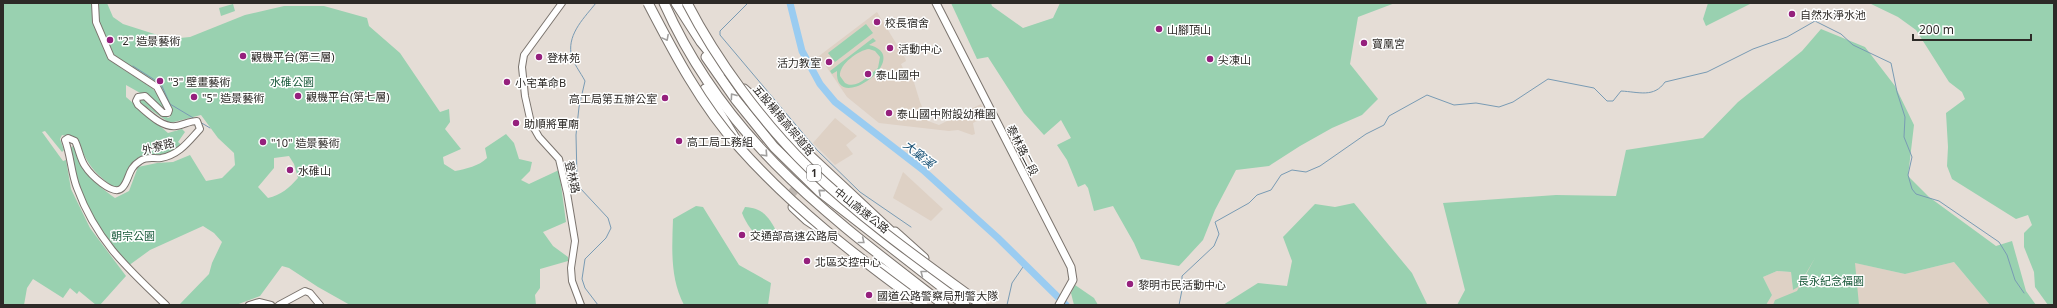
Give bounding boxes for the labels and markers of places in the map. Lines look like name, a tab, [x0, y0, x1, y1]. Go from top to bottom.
place label: 自然水淨水池	[1800, 7, 1866, 22]
marker: 自然水淨水池	[1787, 9, 1797, 19]
place label: 校長宿舍	[885, 15, 929, 30]
marker: 校長宿舍	[872, 17, 882, 27]
place label: 山腳頂山	[1167, 22, 1211, 37]
marker: 山腳頂山	[1154, 24, 1164, 34]
place label: "2" 造景藝術	[118, 33, 180, 48]
marker: "2" 造景藝術	[105, 35, 115, 45]
place label: 寶凰宮	[1372, 36, 1405, 51]
marker: 寶凰宮	[1359, 38, 1369, 48]
place label: 活動中心	[898, 41, 942, 56]
marker: 活動中心	[885, 43, 895, 53]
place label: 觀機平台(第三層)	[251, 49, 335, 64]
place label: 登林苑	[547, 50, 580, 65]
marker: 觀機平台(第三層)	[238, 51, 248, 61]
marker: 登林苑	[534, 52, 544, 62]
place label: 尖凍山	[1218, 52, 1251, 67]
marker: 尖凍山	[1205, 54, 1215, 64]
place label: 活力教室	[777, 55, 821, 70]
marker: 活力教室	[824, 57, 834, 67]
place label: 泰山國中	[876, 67, 920, 82]
marker: 泰山國中	[863, 69, 873, 79]
place label: "3" 壁畫藝術	[168, 74, 230, 89]
place label: 小宅革命B	[515, 75, 566, 90]
marker: "3" 壁畫藝術	[155, 76, 165, 86]
marker: 小宅革命B	[502, 77, 512, 87]
place label: 觀機平台(第七層)	[306, 89, 390, 104]
place label: "5" 造景藝術	[202, 90, 264, 105]
marker: 觀機平台(第七層)	[293, 91, 303, 101]
place label: 高工局第五辦公室	[569, 91, 657, 106]
marker: "5" 造景藝術	[189, 92, 199, 102]
marker: 高工局第五辦公室	[660, 93, 670, 103]
place label: 泰山國中附設幼稚園	[897, 106, 996, 121]
marker: 泰山國中附設幼稚園	[884, 108, 894, 118]
place label: 助順將軍廟	[524, 116, 579, 131]
marker: 助順將軍廟	[511, 118, 521, 128]
place label: 高工局工務組	[687, 134, 753, 149]
place label: "10" 造景藝術	[271, 135, 339, 150]
marker: 高工局工務組	[674, 136, 684, 146]
marker: "10" 造景藝術	[258, 137, 268, 147]
place label: 水碓山	[298, 163, 331, 178]
marker: 水碓山	[285, 165, 295, 175]
place label: 交通部高速公路局	[750, 228, 838, 243]
marker: 交通部高速公路局	[737, 230, 747, 240]
place label: 北區交控中心	[815, 254, 881, 269]
marker: 北區交控中心	[802, 256, 812, 266]
place label: 黎明市民活動中心	[1138, 277, 1226, 292]
marker: 黎明市民活動中心	[1125, 279, 1135, 289]
place label: 國道公路警察局刑警大隊	[877, 288, 998, 303]
marker: 國道公路警察局刑警大隊	[864, 290, 874, 300]

